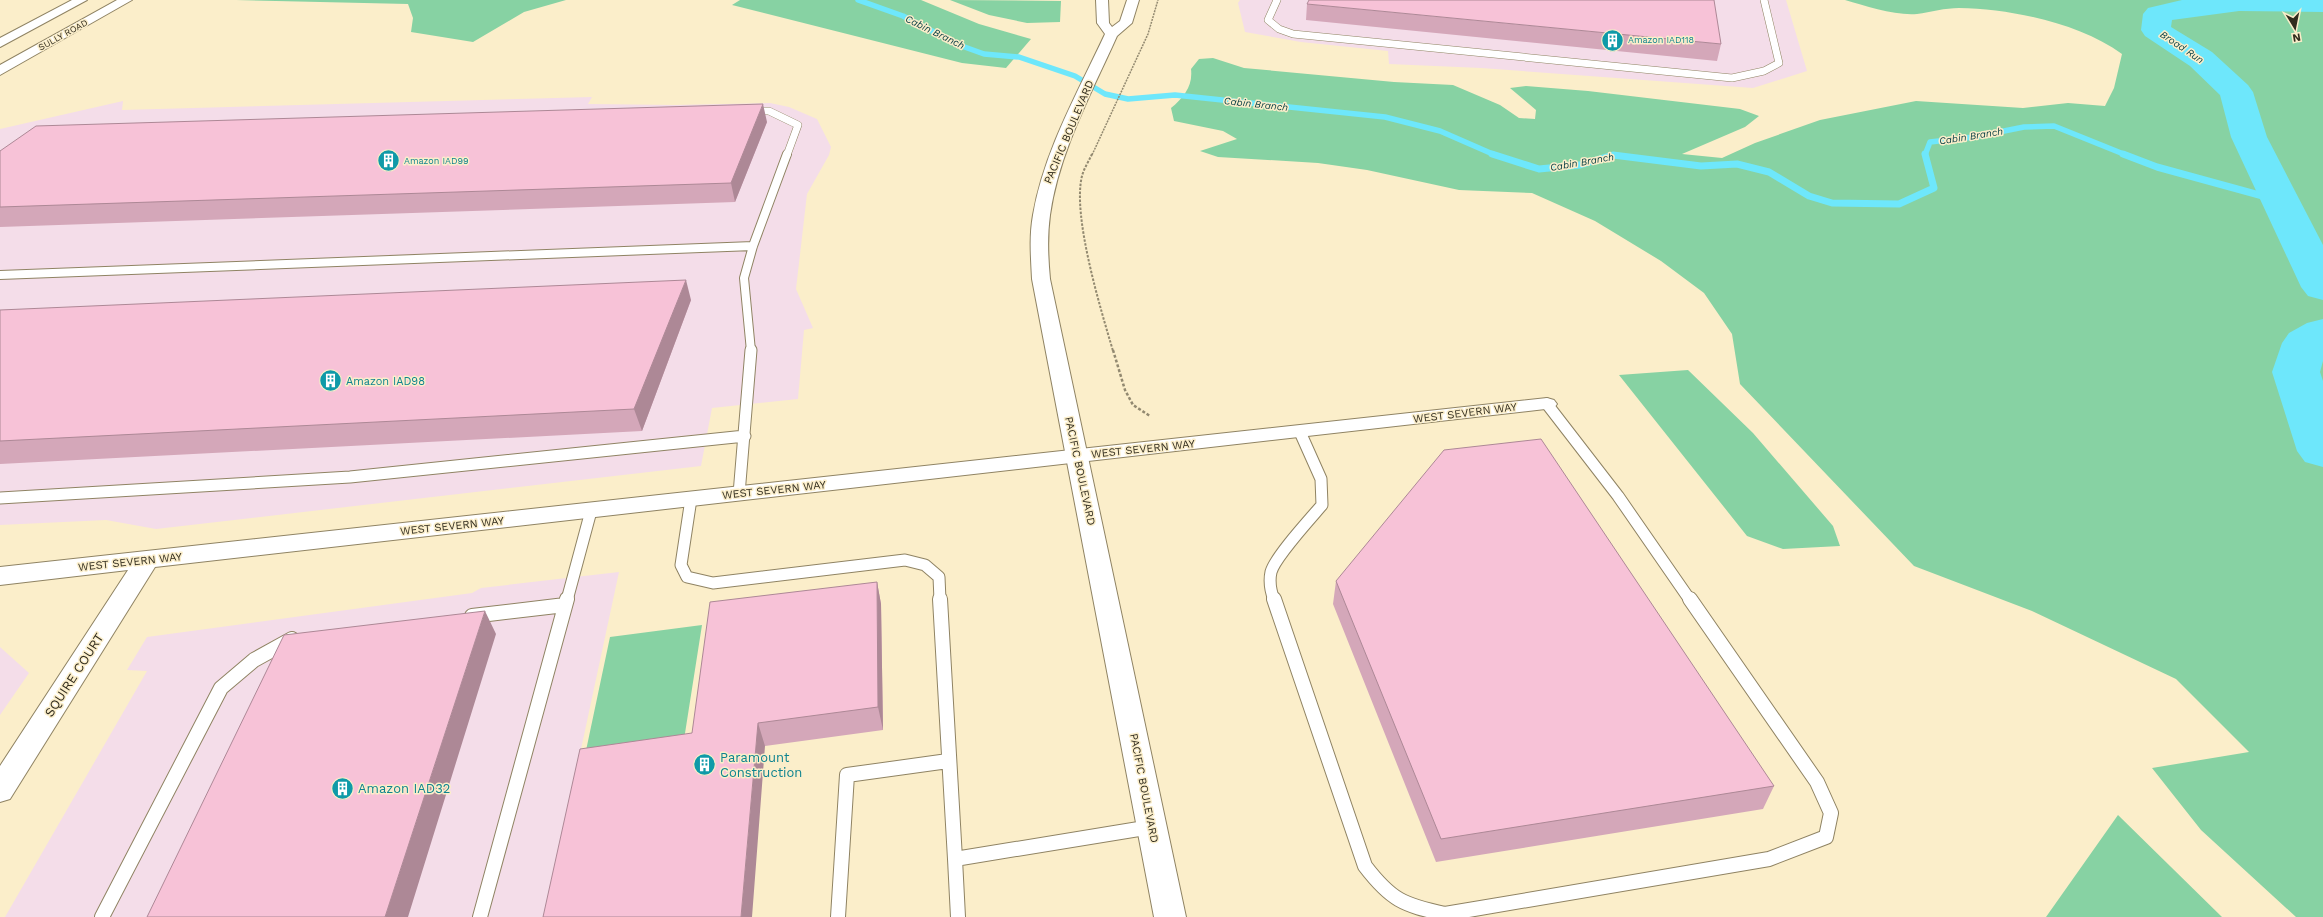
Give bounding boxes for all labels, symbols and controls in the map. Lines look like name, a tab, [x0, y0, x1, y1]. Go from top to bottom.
north arrow	[2275, 8, 2315, 48]
water label: Cabin Branch	[904, 13, 966, 51]
street label: SULLY ROAD	[37, 17, 89, 53]
building icon: Amazon IAD118	[1599, 27, 1625, 53]
water label: Broad Run	[2158, 28, 2206, 66]
text: N	[2292, 30, 2302, 44]
place label: Amazon IAD118	[1628, 35, 1694, 45]
street label: PACIFIC BOULEVARD	[1041, 78, 1097, 186]
water label: Cabin Branch	[1223, 95, 1289, 113]
water label: Cabin Branch	[1938, 126, 2004, 146]
building icon: Amazon IAD99	[375, 148, 401, 174]
water label: Cabin Branch	[1549, 151, 1615, 173]
place label: Amazon IAD99	[404, 156, 469, 166]
building icon: Amazon IAD98	[317, 368, 343, 394]
place label: Amazon IAD98	[346, 375, 425, 388]
street label: WEST SEVERN WAY	[1412, 400, 1518, 426]
street label: PACIFIC BOULEVARD	[1062, 415, 1098, 527]
street label: WEST SEVERN WAY	[1090, 437, 1196, 461]
street label: WEST SEVERN WAY	[721, 478, 827, 502]
street label: WEST SEVERN WAY	[399, 514, 505, 538]
street label: WEST SEVERN WAY	[77, 550, 183, 574]
street label: SQUIRE COURT	[41, 630, 107, 720]
street label: PACIFIC BOULEVARD	[1127, 732, 1161, 844]
place label: Paramount Construction	[720, 750, 802, 780]
building icon: Paramount Construction	[692, 751, 718, 777]
building icon: Amazon IAD32	[330, 775, 356, 801]
place label: Amazon IAD32	[358, 781, 450, 796]

